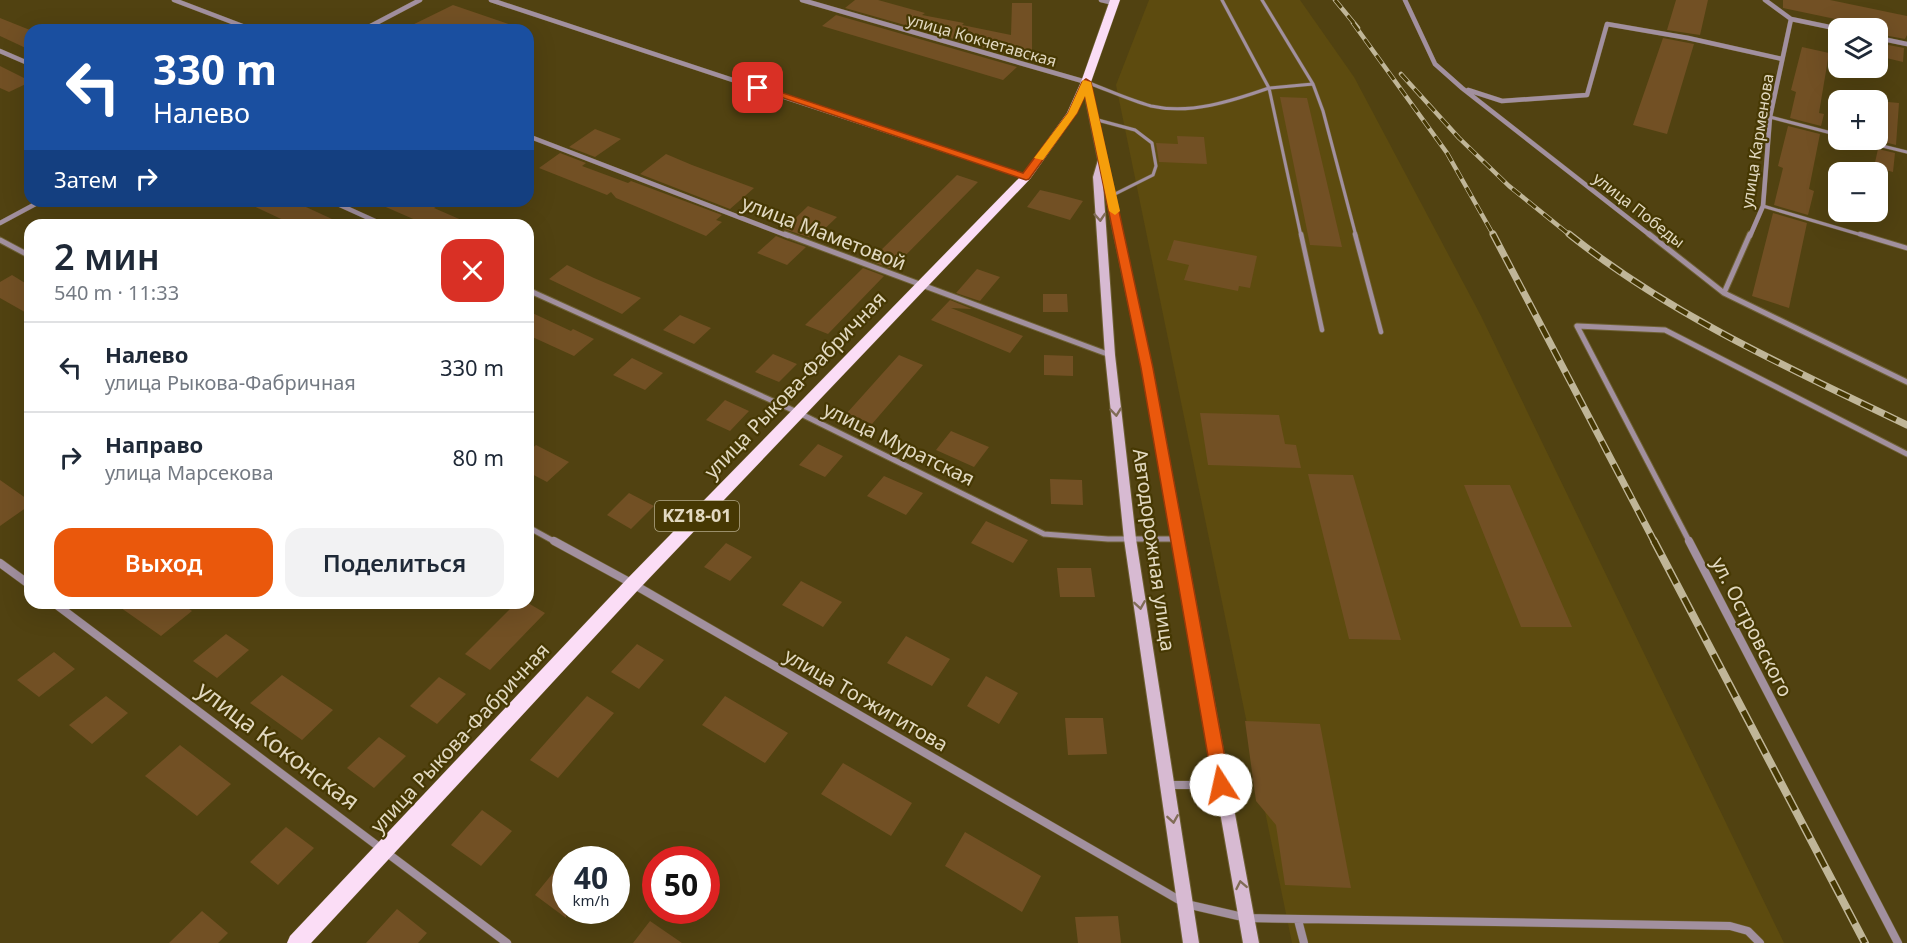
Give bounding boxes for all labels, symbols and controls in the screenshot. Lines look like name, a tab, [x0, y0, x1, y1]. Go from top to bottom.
street label: улица Кокчетавская	[905, 8, 1059, 72]
map controls	[1828, 18, 1888, 222]
button: layers	[1828, 18, 1888, 78]
text: 330 m	[153, 40, 277, 97]
icon: left	[54, 48, 132, 126]
pin	[732, 62, 783, 113]
icon: arrive	[741, 71, 774, 104]
street label: улица Карменова	[1735, 72, 1779, 210]
button: +	[1828, 90, 1888, 150]
text: Налево	[153, 94, 250, 131]
icon: right	[130, 162, 163, 195]
button: −	[1828, 162, 1888, 222]
text: Затем	[54, 164, 118, 194]
street label: улица Победы	[1589, 167, 1689, 253]
street label: улица Маметовой	[738, 189, 910, 276]
one-way arrow	[1094, 213, 1107, 222]
text: 2 мин	[54, 232, 160, 281]
button: close	[441, 239, 504, 302]
text: 540 m · 11:33	[54, 279, 179, 306]
street label: улица Рыкова-Фабричная	[698, 285, 891, 484]
text: Налево	[105, 339, 188, 369]
icon: left	[54, 351, 87, 384]
text: 330 m	[440, 352, 504, 382]
text: улица Рыкова-Фабричная	[105, 369, 356, 396]
street label: улица Муратская	[819, 395, 979, 492]
one-way arrow	[1109, 407, 1122, 416]
text: Направо	[105, 429, 203, 459]
icon: right	[54, 441, 87, 474]
text: 80 m	[453, 442, 504, 472]
street label: Автодорожная улица	[1127, 447, 1182, 653]
text: улица Марсекова	[105, 459, 274, 486]
road number: KZ18-01	[655, 501, 739, 531]
button: Выход	[54, 528, 273, 597]
button: Поделиться	[285, 528, 504, 597]
street label: ул. Островского	[1706, 552, 1799, 701]
one-way arrow	[1134, 601, 1146, 610]
street label: улица Рыкова-Фабричная	[364, 637, 555, 839]
street label: улица Тогжигитова	[779, 642, 953, 758]
street label: улица Коконская	[191, 673, 367, 817]
position arrow	[1189, 753, 1253, 817]
one-way arrow	[1167, 814, 1179, 823]
speed limit sign: 50	[642, 846, 720, 924]
text: 40	[574, 857, 608, 898]
one-way arrow	[1235, 881, 1248, 891]
text: km/h	[573, 890, 609, 910]

